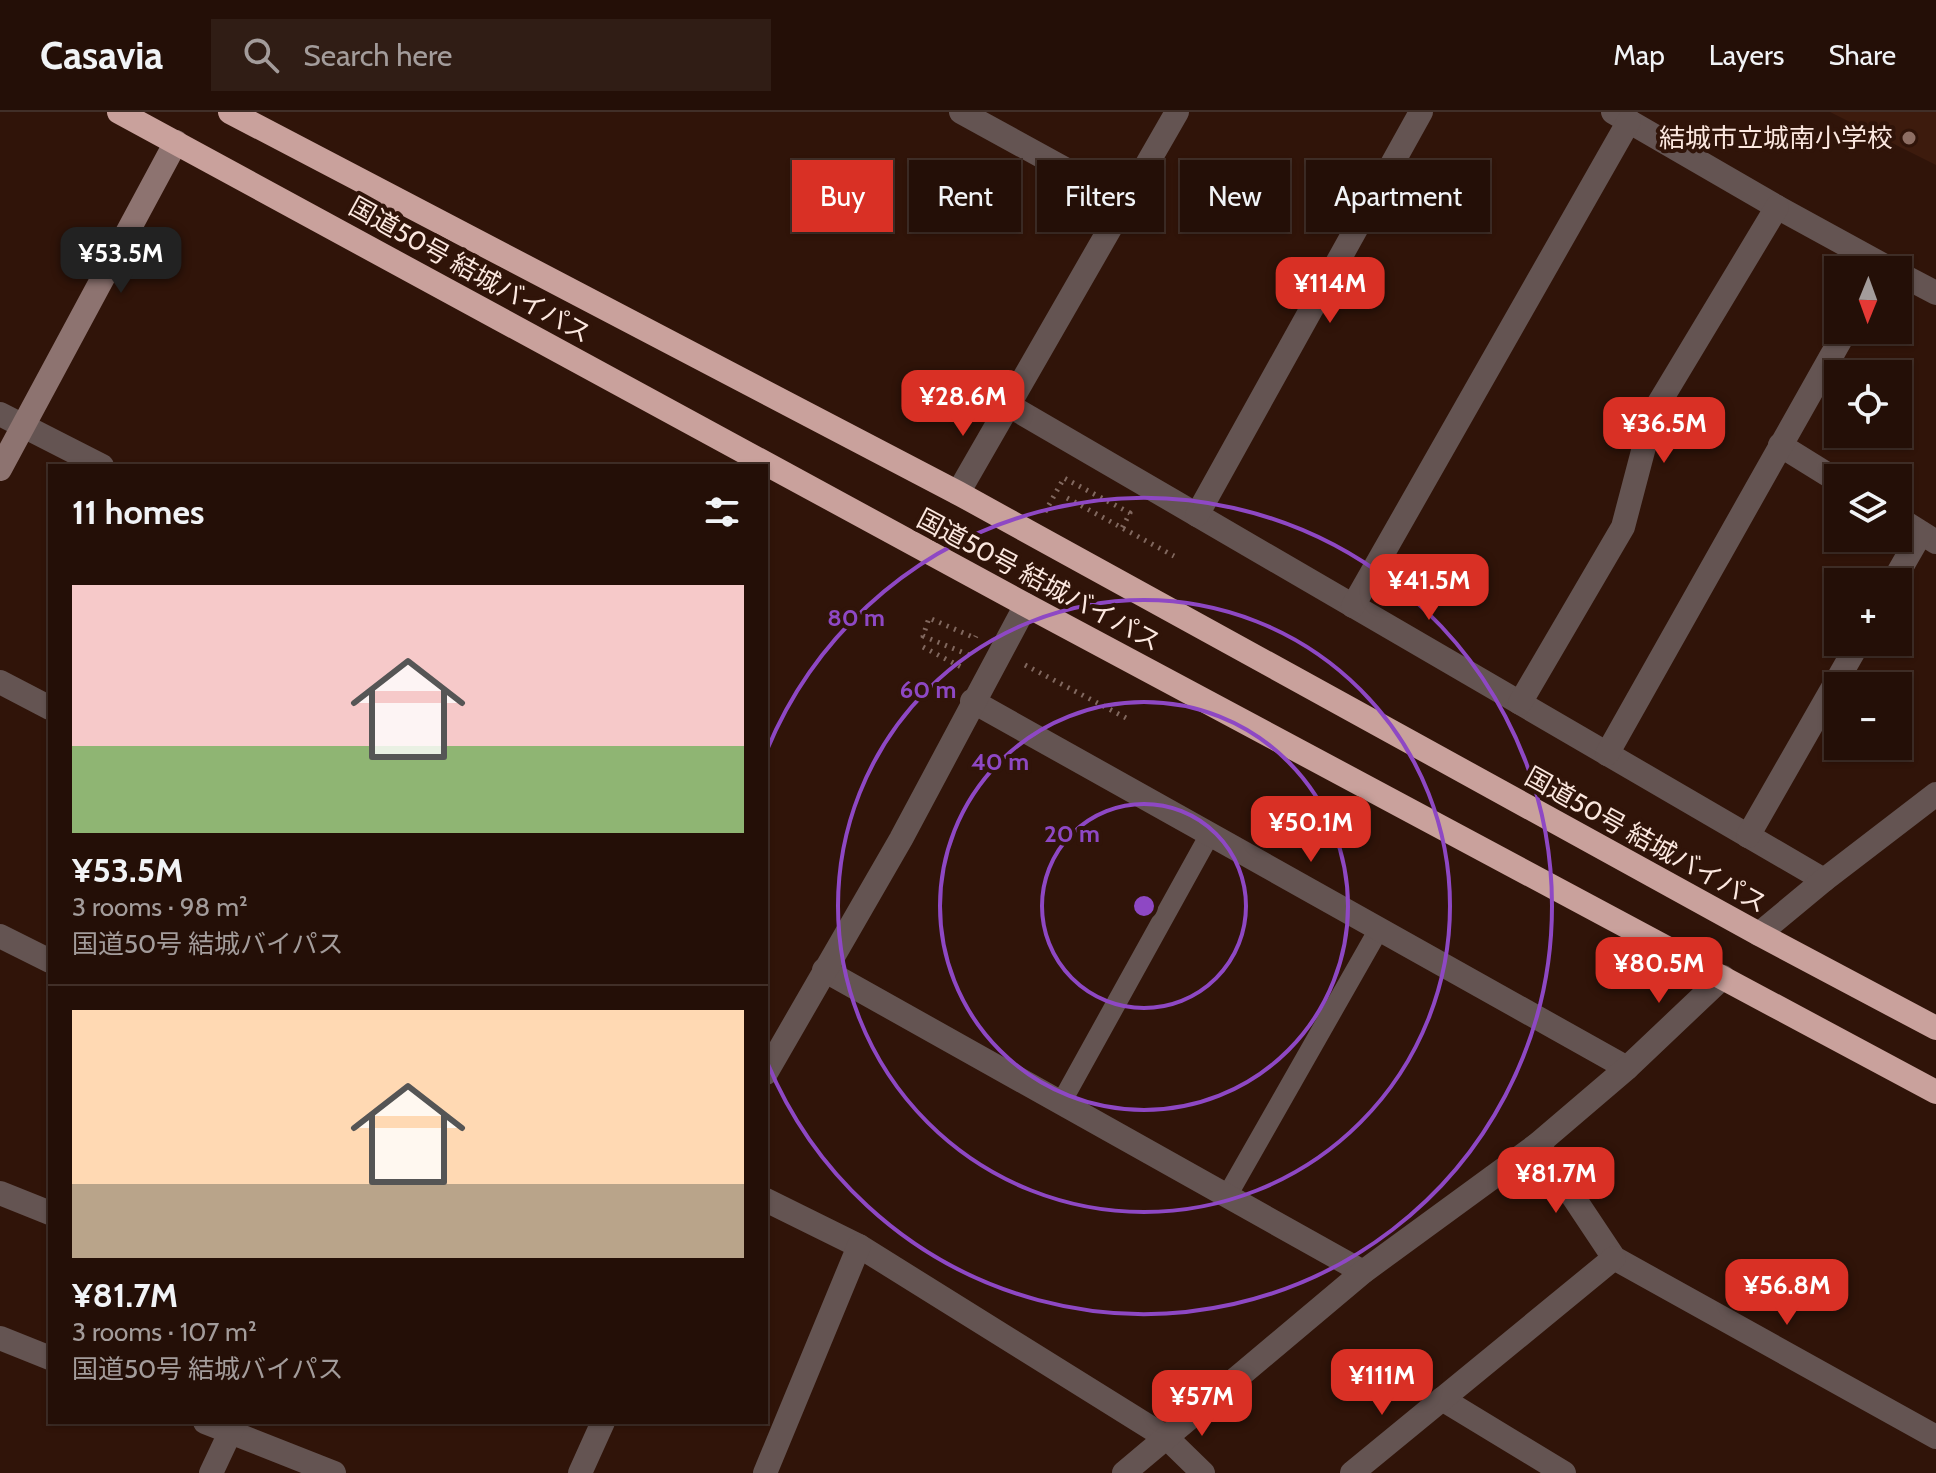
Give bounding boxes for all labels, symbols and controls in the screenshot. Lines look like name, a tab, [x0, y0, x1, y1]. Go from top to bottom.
search box	[211, 19, 771, 91]
text: Casavia	[40, 32, 163, 79]
icon: search	[239, 33, 283, 77]
text: Search here	[303, 37, 452, 74]
text: Map	[1613, 38, 1665, 72]
text: Layers	[1709, 38, 1784, 72]
text: Share	[1828, 38, 1896, 72]
place label: 結城市立城南小学校	[1659, 122, 1893, 154]
marker: 結城市立城南小学校	[1900, 129, 1918, 147]
chip: Buy	[792, 160, 893, 232]
chip: Rent	[909, 160, 1021, 232]
chip: Filters	[1037, 160, 1164, 232]
chip: New	[1180, 160, 1290, 232]
chip: Apartment	[1306, 160, 1490, 232]
street label: 国道50号 結城バイパス	[343, 190, 597, 350]
pin: ¥53.5M	[56, 227, 186, 295]
text: ¥53.5M	[78, 237, 164, 269]
north arrow	[1824, 256, 1912, 344]
map controls	[1824, 256, 1912, 760]
pin: ¥114M	[1274, 257, 1386, 325]
text: ¥114M	[1294, 267, 1366, 299]
button: locate	[1824, 360, 1912, 448]
pin: ¥28.6M	[898, 370, 1028, 438]
text: ¥28.6M	[919, 380, 1007, 412]
pin: ¥36.5M	[1599, 397, 1729, 465]
text: ¥36.5M	[1621, 407, 1707, 439]
button: layers	[1824, 464, 1912, 552]
icon: filters	[700, 490, 744, 534]
text: 11 homes	[72, 491, 204, 533]
street label: 国道50号 結城バイパス	[912, 502, 1166, 658]
pin: ¥41.5M	[1364, 554, 1494, 622]
text: ¥41.5M	[1388, 564, 1470, 596]
button: +	[1824, 568, 1912, 656]
text: 80 m	[827, 603, 885, 632]
icon: home	[336, 637, 480, 781]
button: −	[1824, 672, 1912, 760]
text: 60 m	[900, 675, 956, 704]
text: 40 m	[971, 747, 1029, 776]
street label: 国道50号 結城バイパス	[1519, 760, 1773, 920]
pin: ¥50.1M	[1246, 796, 1376, 864]
text: ¥50.1M	[1269, 806, 1353, 838]
text: 20 m	[1044, 819, 1100, 848]
text: ¥53.5M	[72, 849, 183, 891]
text: 3 rooms · 98 m²	[72, 891, 248, 923]
centre of rings	[1130, 892, 1158, 920]
text: 国道50号 結城バイパス	[72, 928, 344, 960]
pin: ¥80.5M	[1594, 937, 1724, 1005]
text: ¥80.5M	[1614, 947, 1704, 979]
icon: home	[336, 1062, 480, 1206]
pin: ¥81.7M	[1491, 1147, 1621, 1215]
text: ¥81.7M	[1515, 1157, 1597, 1189]
pin: ¥56.8M	[1722, 1259, 1852, 1327]
text: ¥56.8M	[1743, 1269, 1831, 1301]
text: ¥81.7M	[72, 1274, 178, 1316]
text: 3 rooms · 107 m²	[72, 1316, 257, 1348]
pin: ¥111M	[1326, 1349, 1438, 1417]
text: 国道50号 結城バイパス	[72, 1353, 344, 1385]
text: ¥111M	[1349, 1359, 1415, 1391]
pin: ¥57M	[1155, 1370, 1249, 1438]
text: ¥57M	[1170, 1380, 1234, 1412]

